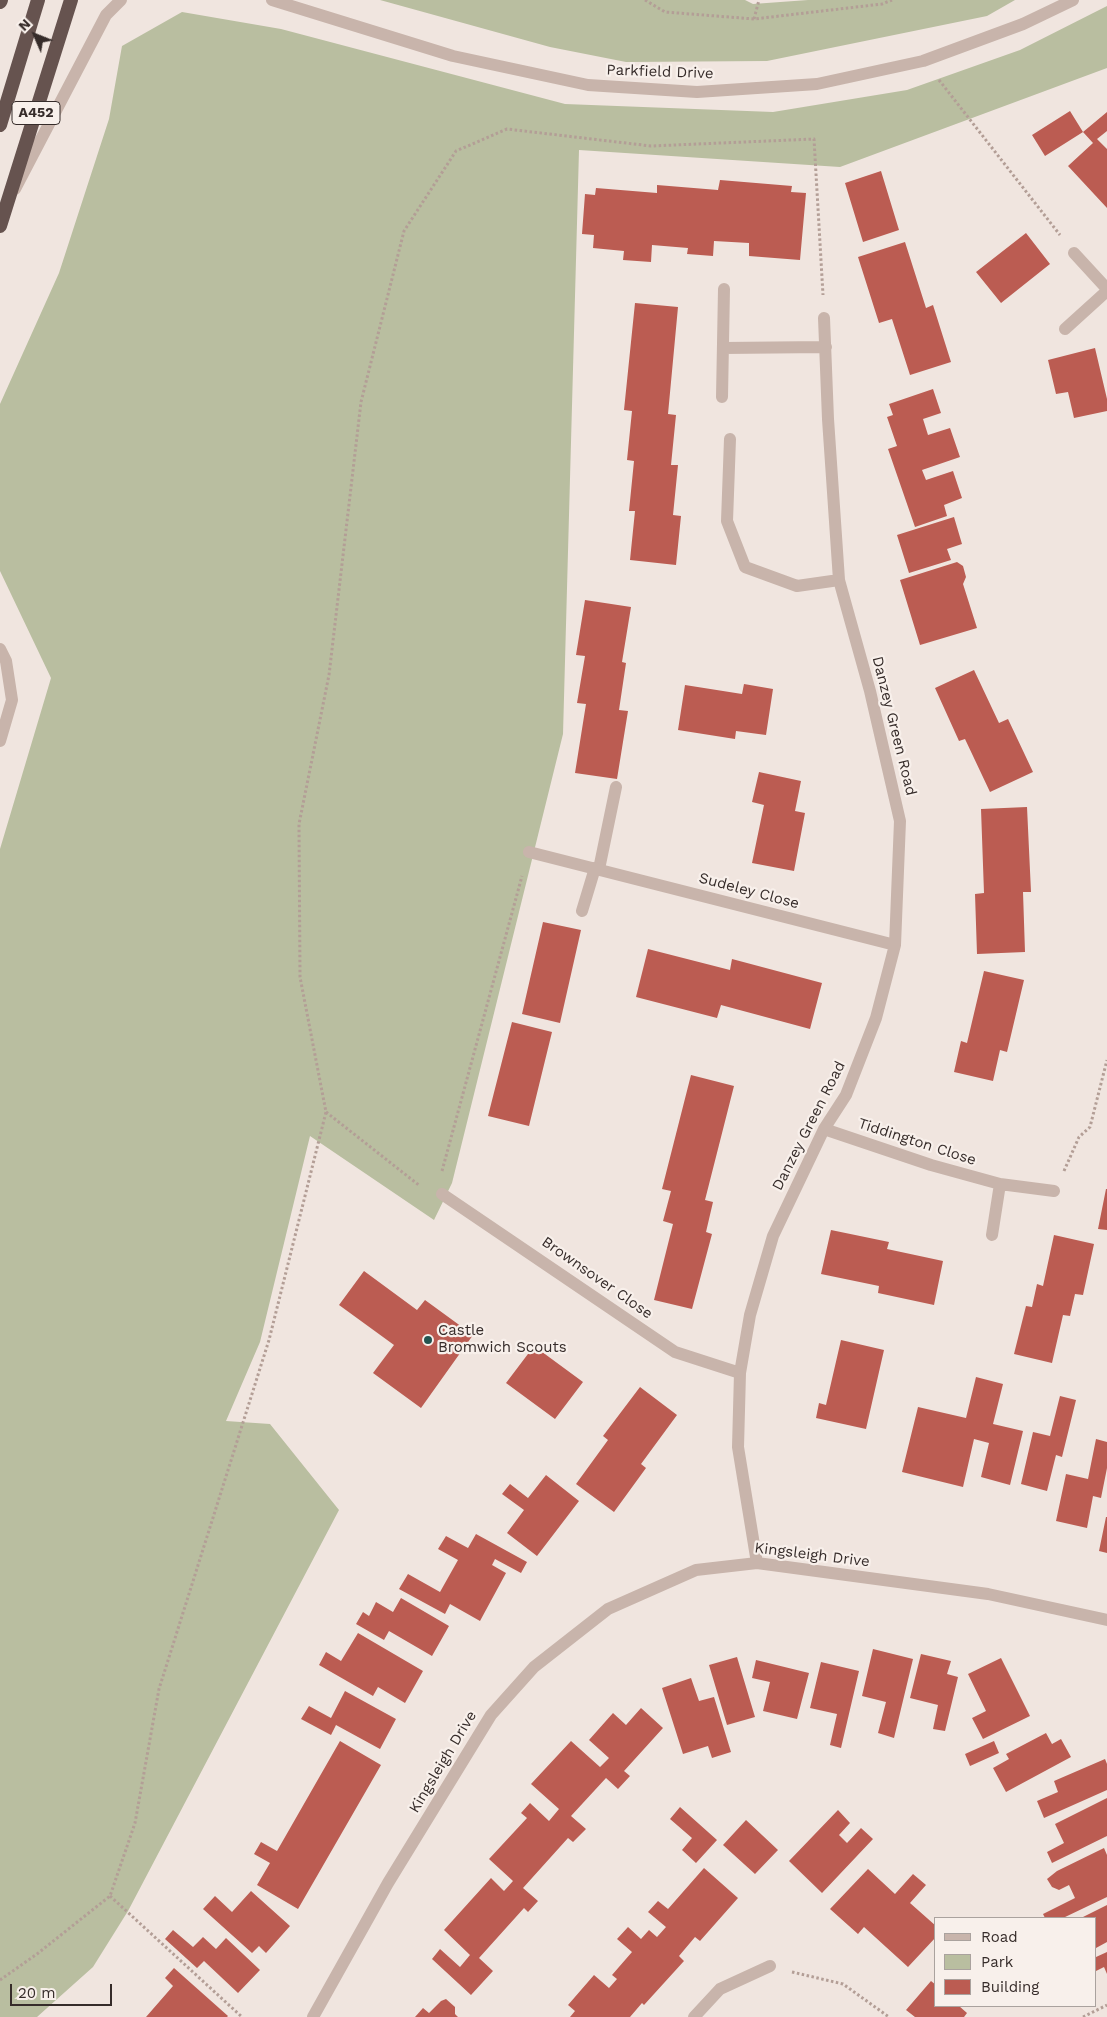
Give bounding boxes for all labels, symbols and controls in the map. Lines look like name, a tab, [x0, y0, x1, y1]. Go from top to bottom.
north arrow	[10, 10, 60, 60]
text: N	[15, 15, 34, 34]
street label: Parkfield Drive	[606, 61, 714, 83]
road number: A452	[12, 102, 60, 125]
street label: Danzey Green Road	[868, 655, 920, 797]
street label: Sudeley Close	[697, 869, 801, 913]
street label: Danzey Green Road	[769, 1058, 849, 1194]
street label: Tiddington Close	[856, 1114, 978, 1170]
street label: Brownsover Close	[538, 1233, 656, 1323]
place label: Castle Bromwich Scouts	[438, 1322, 567, 1357]
marker: Castle Bromwich Scouts	[422, 1334, 434, 1346]
street label: Kingsleigh Drive	[753, 1539, 871, 1571]
street label: Kingsleigh Drive	[405, 1708, 481, 1816]
legend	[934, 1917, 1097, 2007]
text: Road	[981, 1928, 1018, 1946]
text: Park	[981, 1953, 1013, 1971]
scale bar	[12, 1974, 115, 2006]
text: Building	[981, 1978, 1039, 1996]
text: 20 m	[18, 1984, 56, 2002]

